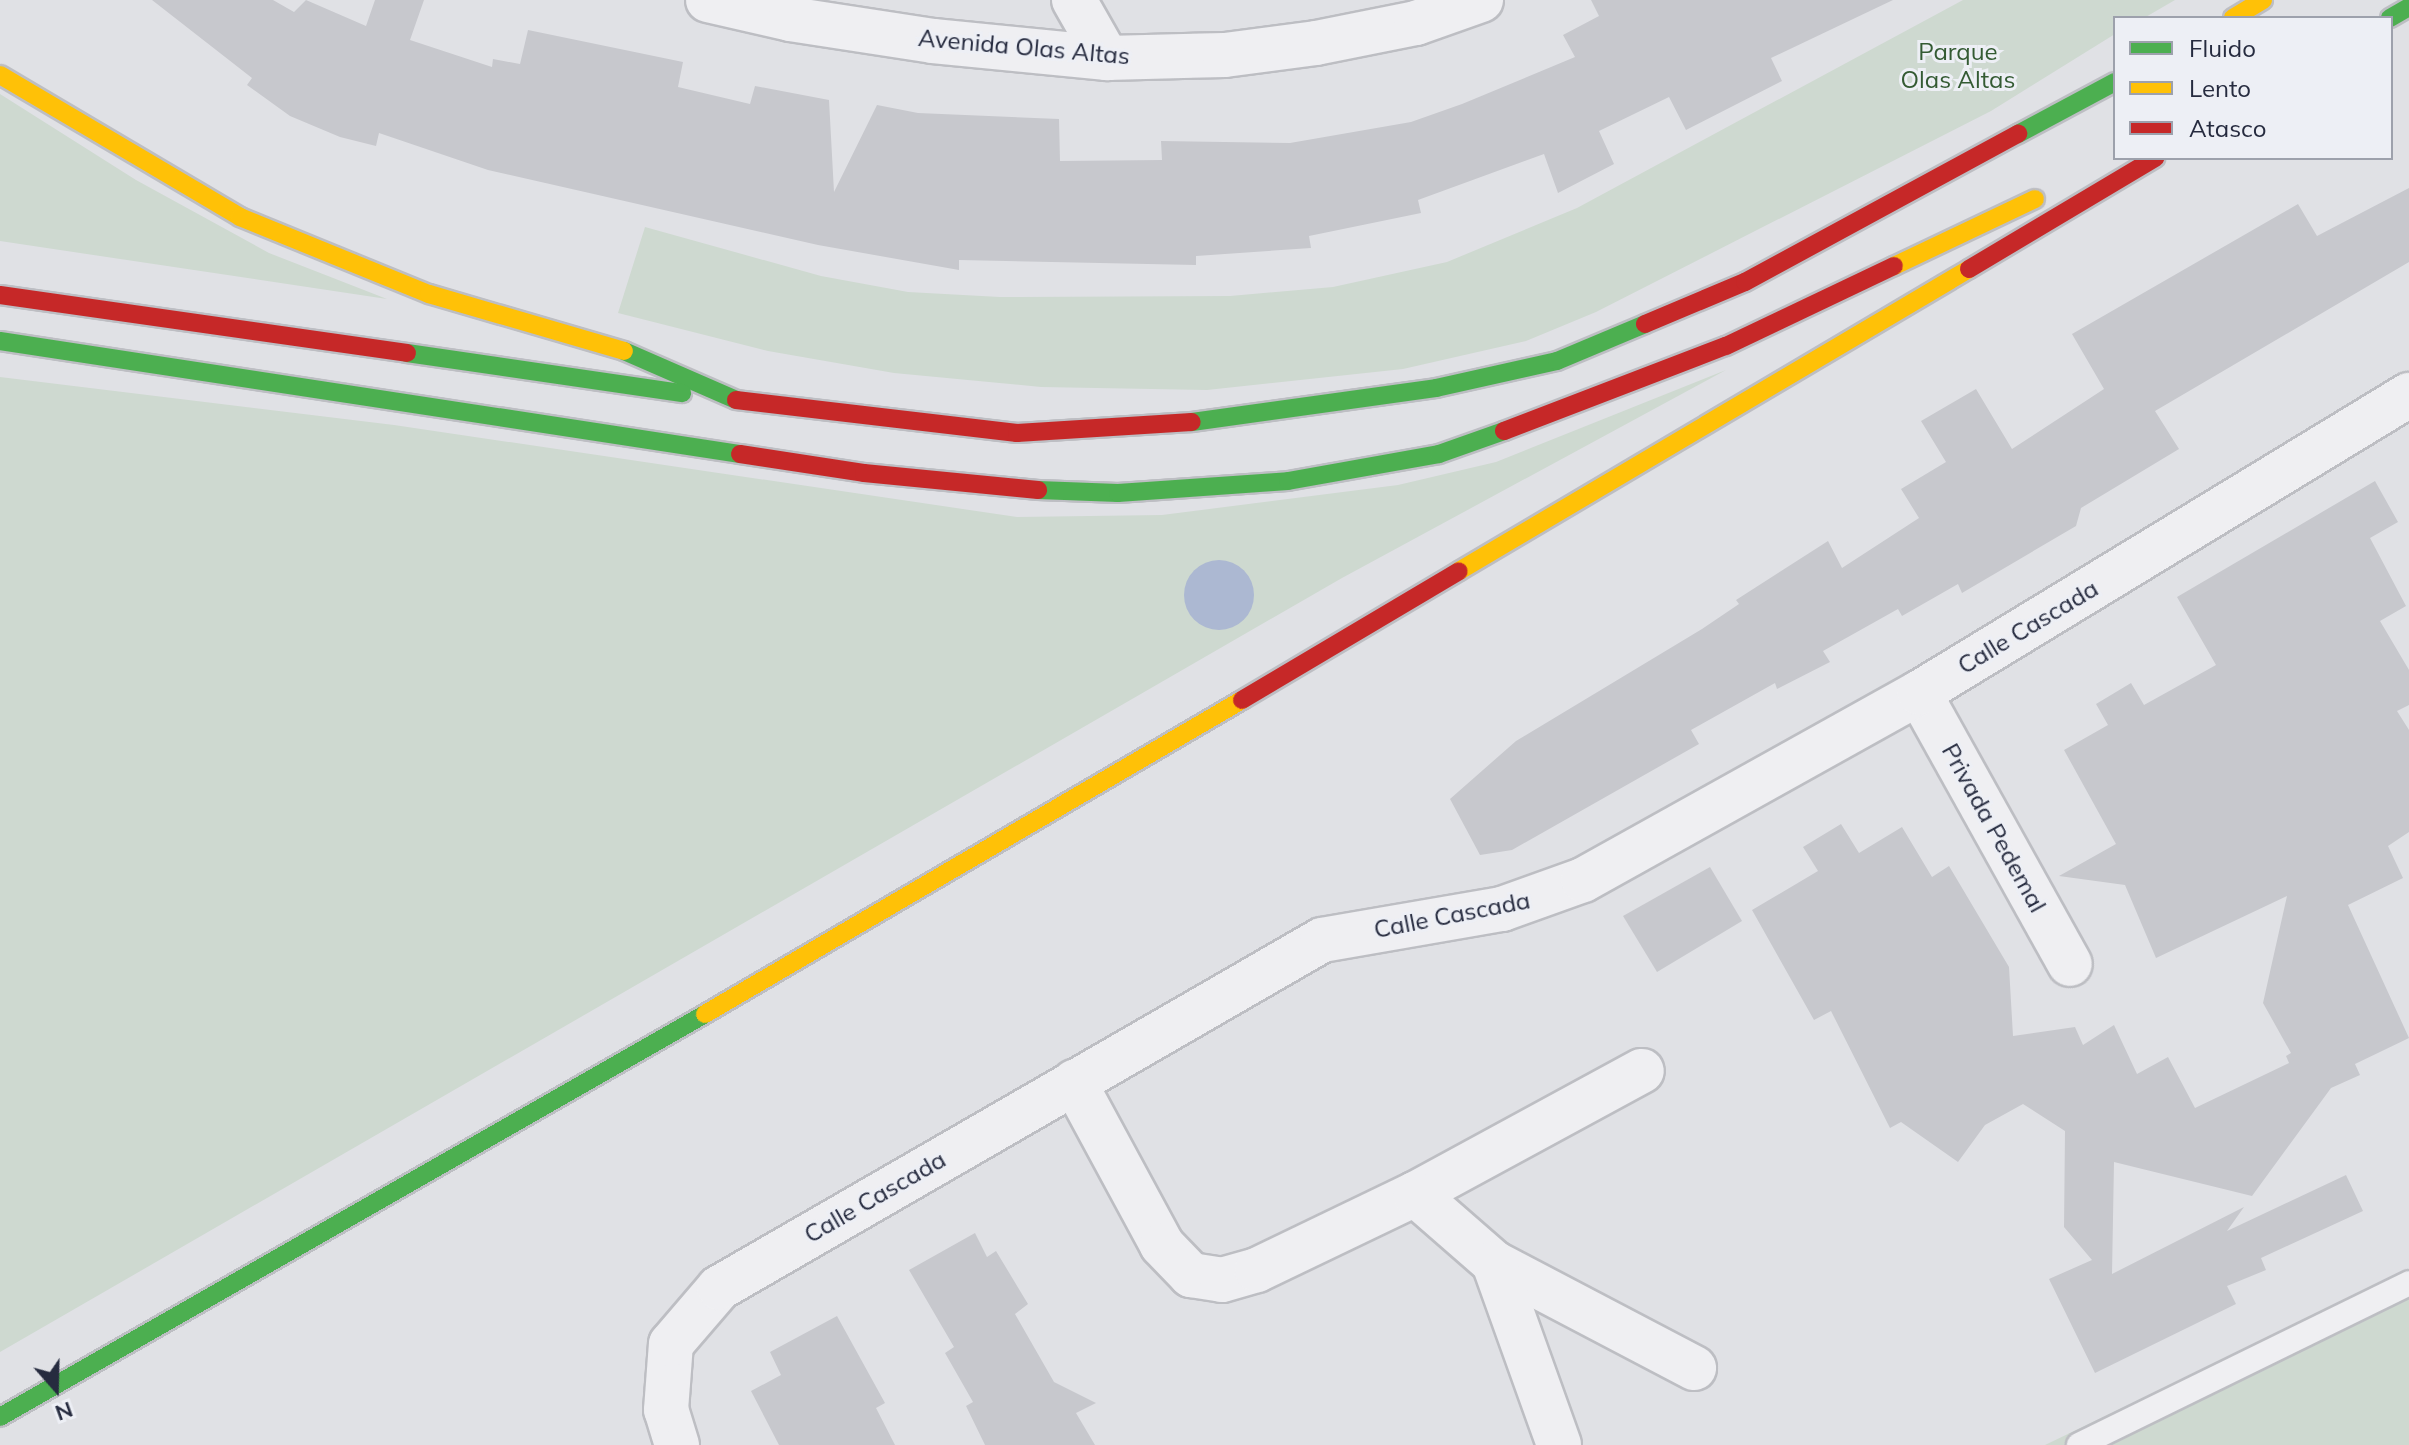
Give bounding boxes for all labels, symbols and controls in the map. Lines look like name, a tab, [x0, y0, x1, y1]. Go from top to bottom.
legend	[2113, 16, 2393, 160]
street label: Avenida Olas Altas	[917, 23, 1131, 71]
text: Fluido	[2189, 33, 2256, 63]
park label: Parque Olas Altas	[1901, 38, 2015, 94]
text: Lento	[2189, 73, 2251, 103]
text: Atasco	[2189, 113, 2266, 143]
street label: Calle Cascada	[1953, 574, 2103, 680]
street label: Privada Pedemal	[1936, 739, 2052, 917]
street label: Calle Cascada	[1371, 886, 1533, 944]
street label: Calle Cascada	[799, 1145, 951, 1249]
north arrow	[16, 1349, 96, 1429]
text: N	[52, 1396, 77, 1428]

